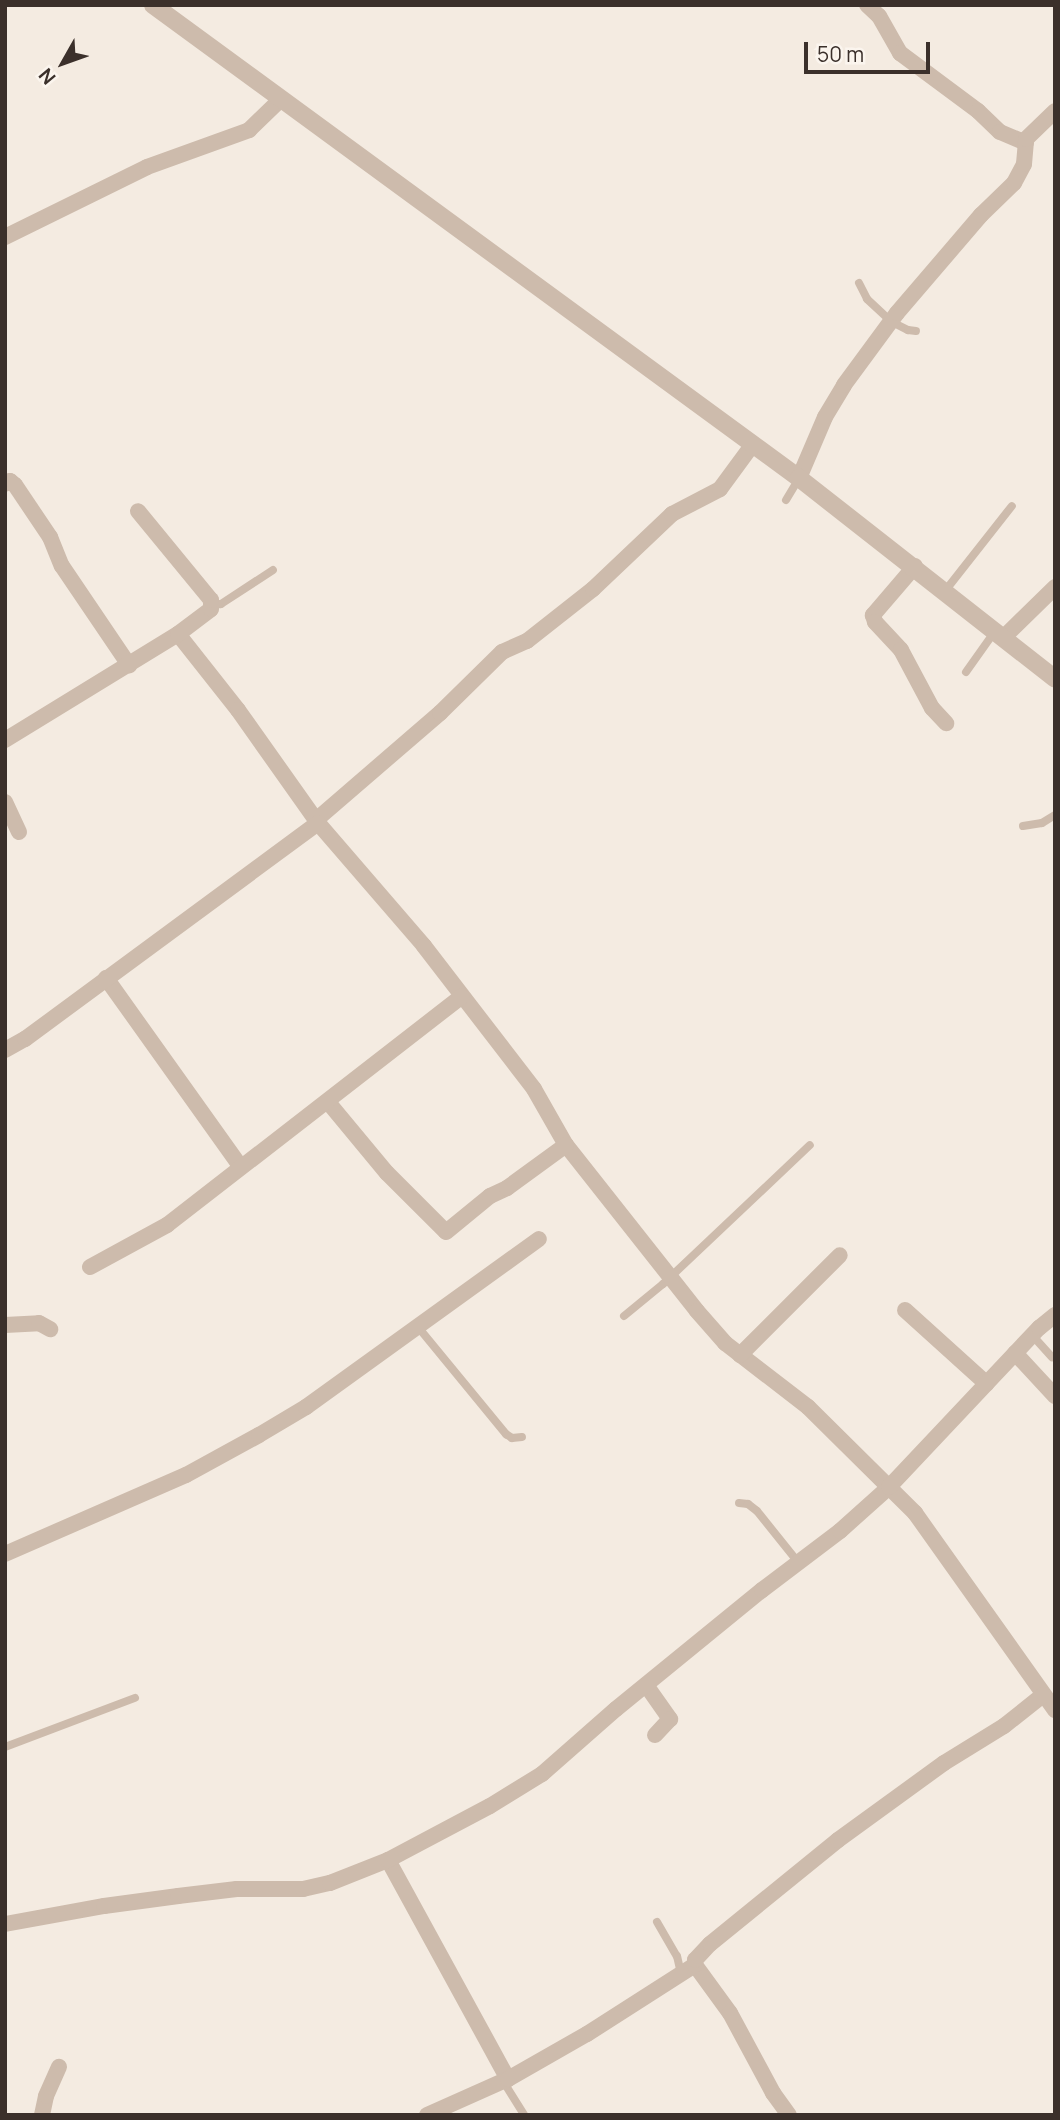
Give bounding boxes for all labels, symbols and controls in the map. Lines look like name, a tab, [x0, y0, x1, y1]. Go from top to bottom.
north arrow	[28, 28, 98, 98]
scale bar	[808, 28, 934, 72]
text: 50 m	[817, 40, 864, 68]
text: N	[33, 63, 61, 90]

